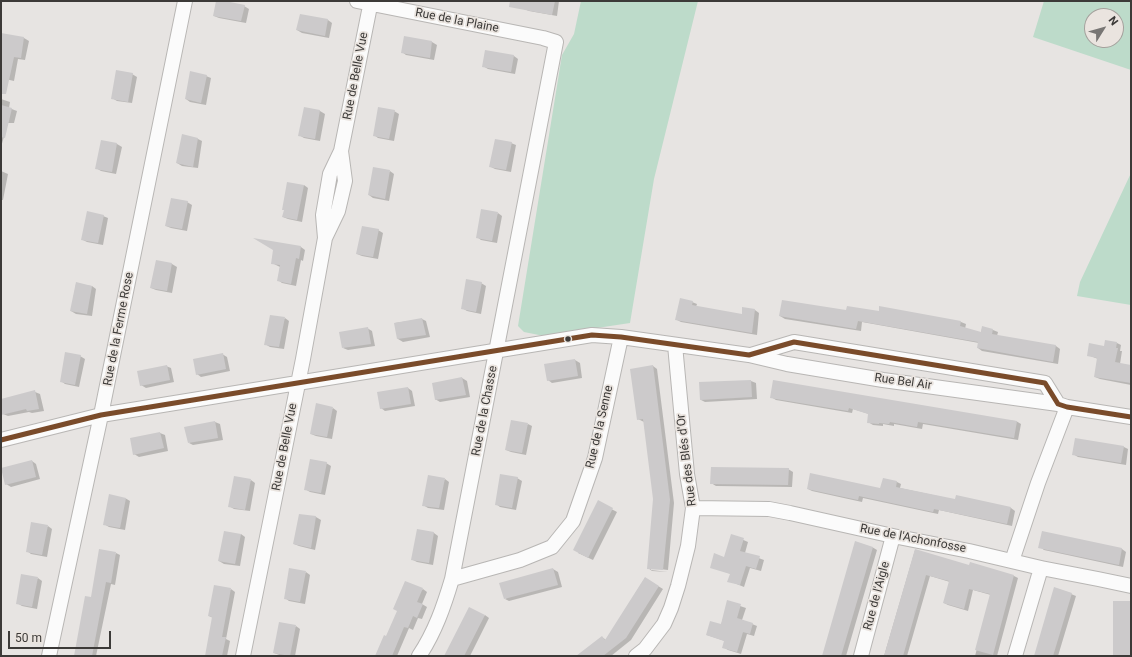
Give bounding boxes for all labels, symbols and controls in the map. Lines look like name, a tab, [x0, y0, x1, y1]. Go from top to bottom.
street label: Rue de la Plaine	[414, 6, 500, 36]
north arrow	[1084, 8, 1124, 48]
text: N	[1106, 14, 1121, 28]
street label: Rue de Belle Vue	[340, 31, 372, 121]
street label: Rue de la Ferme Rose	[101, 271, 137, 387]
unlabelled marker	[563, 334, 573, 344]
street label: Rue de la Chasse	[469, 365, 501, 457]
street label: Rue Bel Air	[873, 371, 933, 393]
street label: Rue de la Senne	[583, 384, 617, 470]
street label: Rue de Belle Vue	[269, 402, 301, 492]
street label: Rue des Blés d'Or	[674, 413, 700, 507]
street label: Rue de l'Achonfosse	[859, 522, 967, 556]
street label: Rue de l'Aigle	[861, 560, 893, 632]
scale bar	[10, 623, 113, 649]
text: 50 m	[15, 631, 42, 645]

